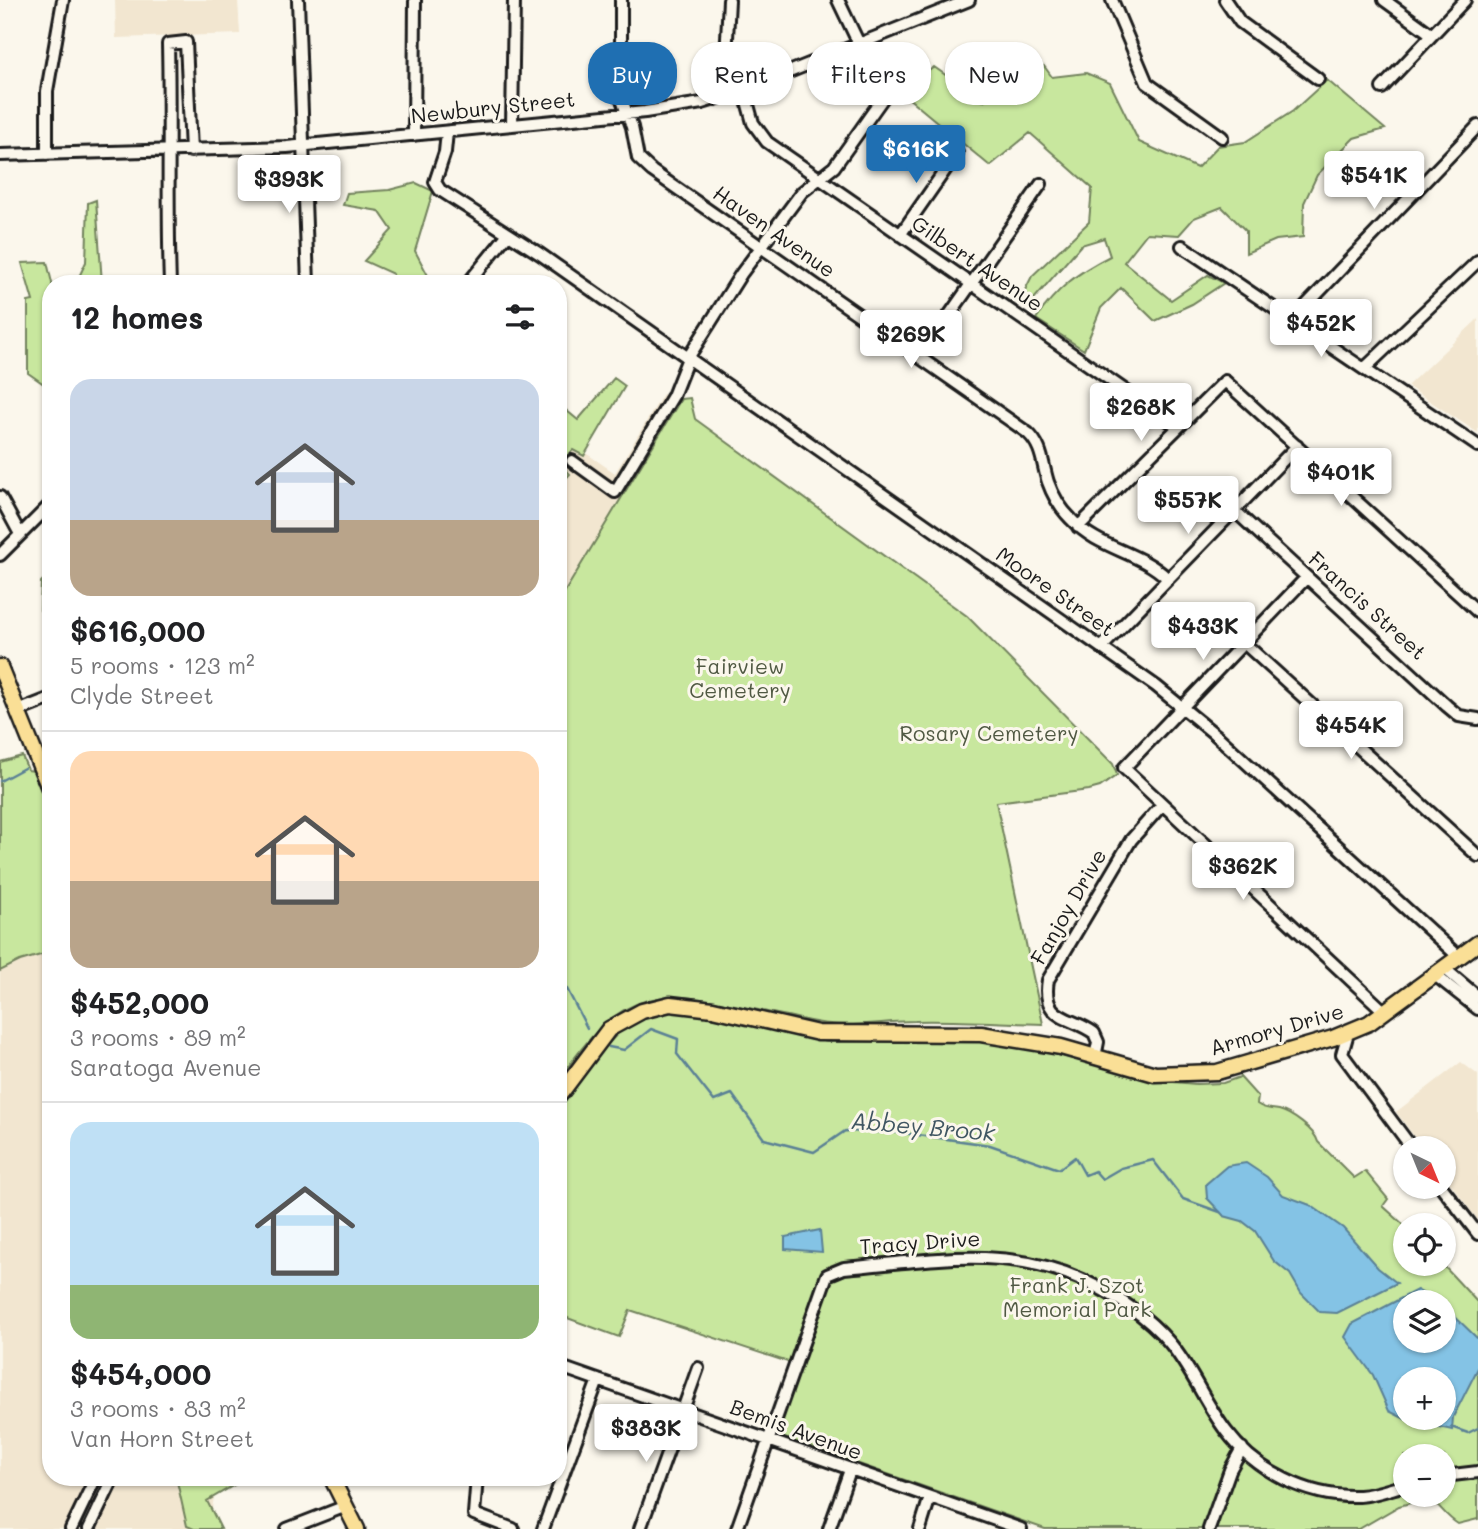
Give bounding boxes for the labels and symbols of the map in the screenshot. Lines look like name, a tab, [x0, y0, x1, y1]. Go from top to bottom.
street label: Newbury Street	[410, 84, 576, 129]
pin: $616K	[867, 125, 965, 185]
pin: $541K	[1325, 152, 1423, 211]
pin: $393K	[240, 156, 338, 215]
street label: Haven Avenue	[708, 179, 841, 283]
street label: Gilbert Avenue	[907, 209, 1049, 317]
pin: $452K	[1272, 300, 1370, 359]
pin: $269K	[862, 310, 960, 370]
pin: $268K	[1092, 384, 1190, 443]
pin: $401K	[1292, 448, 1390, 508]
pin: $557K	[1139, 476, 1237, 536]
street label: Moore Street	[991, 540, 1120, 642]
street label: Francis Street	[1303, 545, 1433, 665]
pin: $433K	[1154, 602, 1252, 662]
park label: Fairview Cemetery	[689, 652, 791, 703]
pin: $454K	[1302, 702, 1400, 761]
park label: Rosary Cemetery	[900, 719, 1078, 746]
pin: $362K	[1194, 842, 1292, 902]
street label: Fanjoy Drive	[1024, 844, 1112, 969]
street label: Armory Drive	[1207, 997, 1347, 1061]
water label: Abbey Brook	[850, 1105, 997, 1147]
north arrow	[1393, 1136, 1456, 1199]
street label: Tracy Drive	[859, 1224, 981, 1259]
park label: Frank J. Szot Memorial Park	[1003, 1271, 1151, 1322]
street label: Bemis Avenue	[727, 1392, 866, 1465]
pin: $383K	[597, 1404, 695, 1464]

